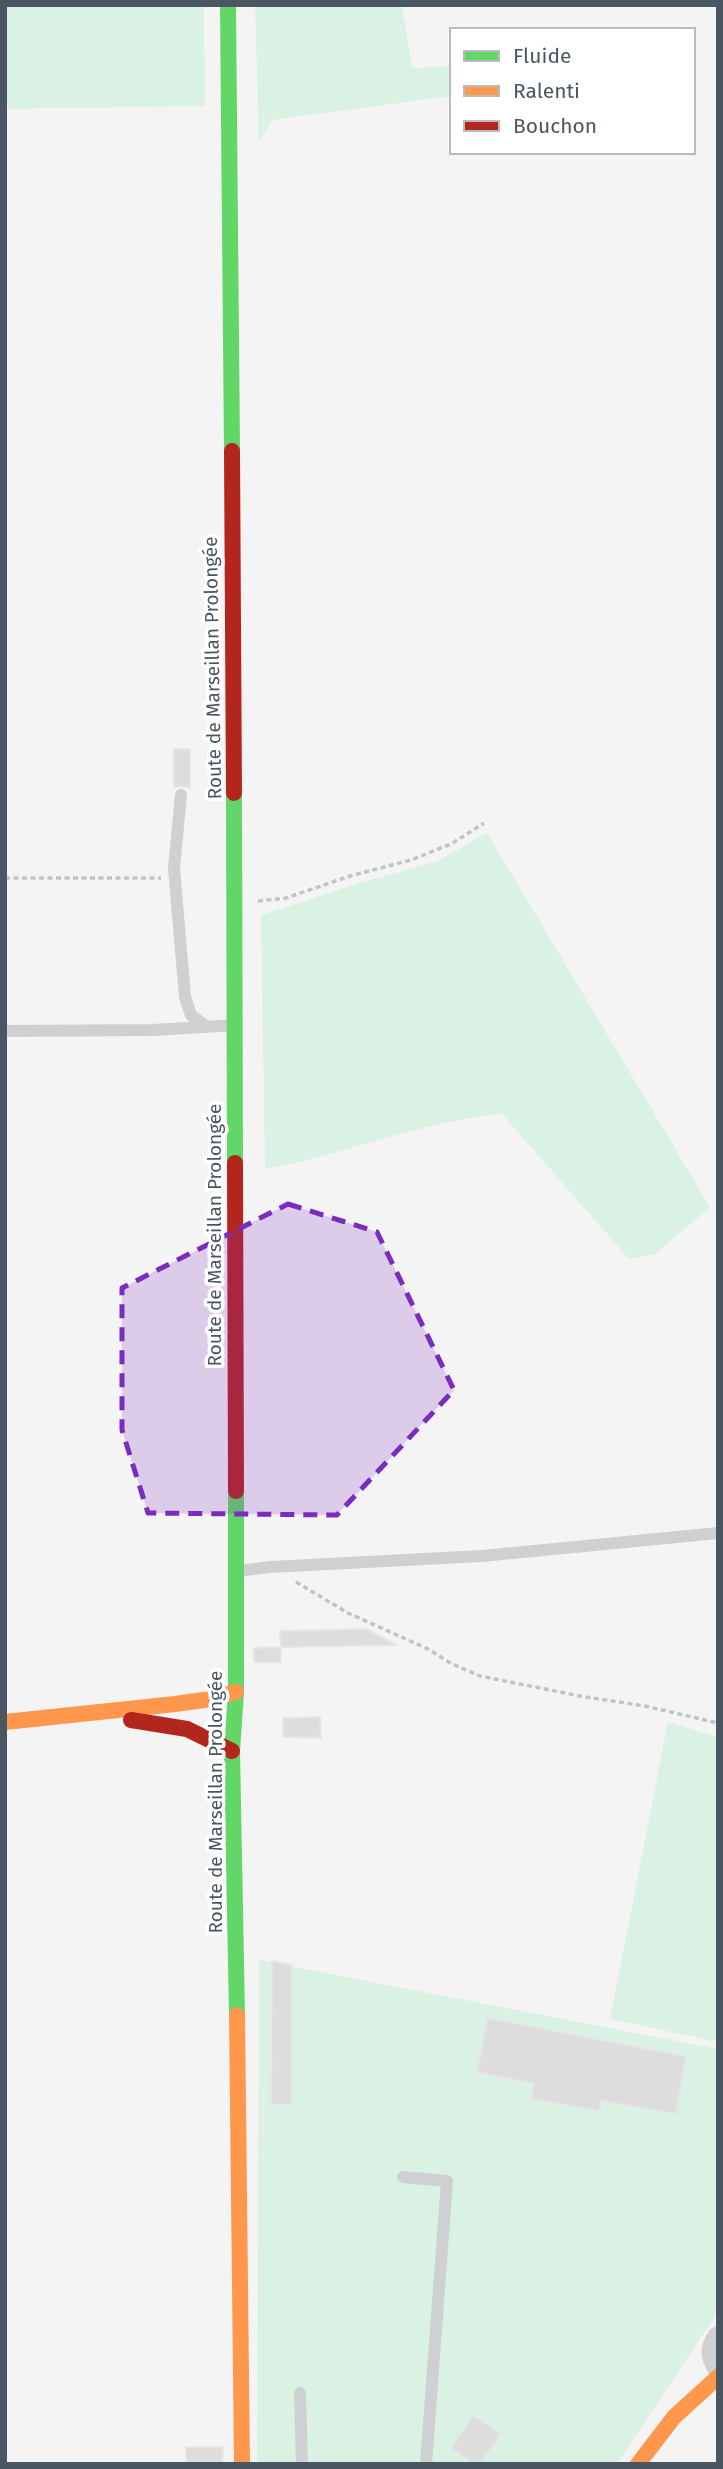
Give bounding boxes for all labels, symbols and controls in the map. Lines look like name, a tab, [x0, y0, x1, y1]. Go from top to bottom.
legend	[450, 28, 695, 154]
text: Fluide	[513, 43, 571, 69]
text: Ralenti	[513, 78, 580, 104]
text: Bouchon	[513, 113, 597, 139]
street label: Route de Marseillan Prolongée	[199, 536, 226, 800]
street label: Route de Marseillan Prolongée	[203, 1104, 226, 1366]
street label: Route de Marseillan Prolongée	[204, 1671, 227, 1933]

